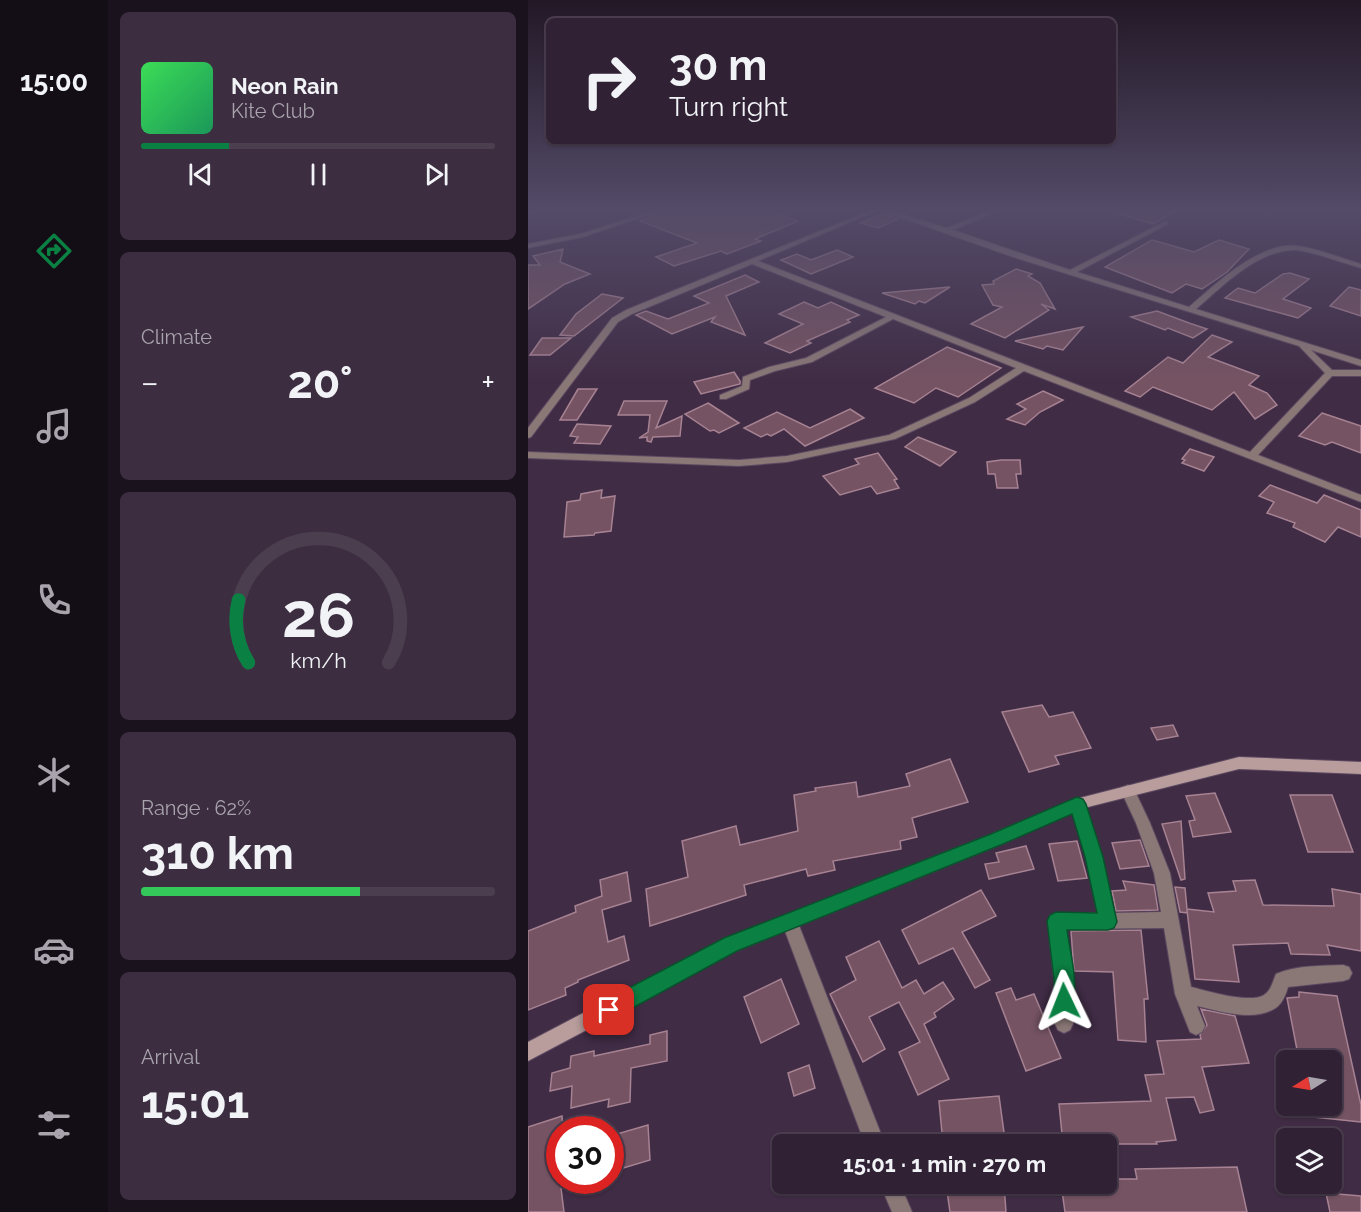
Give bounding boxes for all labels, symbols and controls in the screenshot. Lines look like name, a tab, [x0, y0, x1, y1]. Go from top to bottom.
text: 30 m	[669, 41, 767, 90]
icon: right	[570, 42, 648, 120]
text: 15:00	[20, 66, 88, 97]
text: Neon Rain	[231, 73, 339, 99]
text: Turn right	[669, 91, 788, 122]
text: Kite Club	[231, 99, 315, 123]
icon: previous	[184, 158, 217, 191]
icon: pause	[302, 158, 335, 191]
icon: next	[420, 158, 453, 191]
icon: directions	[33, 230, 75, 272]
text: Climate	[141, 325, 212, 349]
text: 20°	[287, 356, 353, 409]
text: −	[141, 363, 159, 402]
text: +	[481, 363, 495, 402]
icon: music	[33, 405, 75, 447]
text: 26	[281, 578, 355, 652]
icon: phone	[33, 579, 75, 621]
text: km/h	[290, 648, 346, 673]
icon: climate	[33, 754, 75, 796]
text: Range · 62%	[141, 796, 251, 820]
text: 310 km	[141, 827, 294, 880]
icon: car	[33, 929, 75, 971]
position arrow	[1032, 969, 1096, 1033]
pin	[583, 984, 634, 1035]
icon: arrive	[592, 993, 625, 1026]
text: Arrival	[141, 1045, 200, 1069]
north arrow	[1276, 1050, 1342, 1116]
map controls	[1276, 1050, 1342, 1194]
text: 15:01	[141, 1076, 249, 1129]
icon: filters	[33, 1104, 75, 1146]
speed limit sign: 30	[546, 1116, 624, 1194]
button: layers	[1276, 1128, 1342, 1194]
text: 15:01 · 1 min · 270 m	[843, 1151, 1046, 1177]

